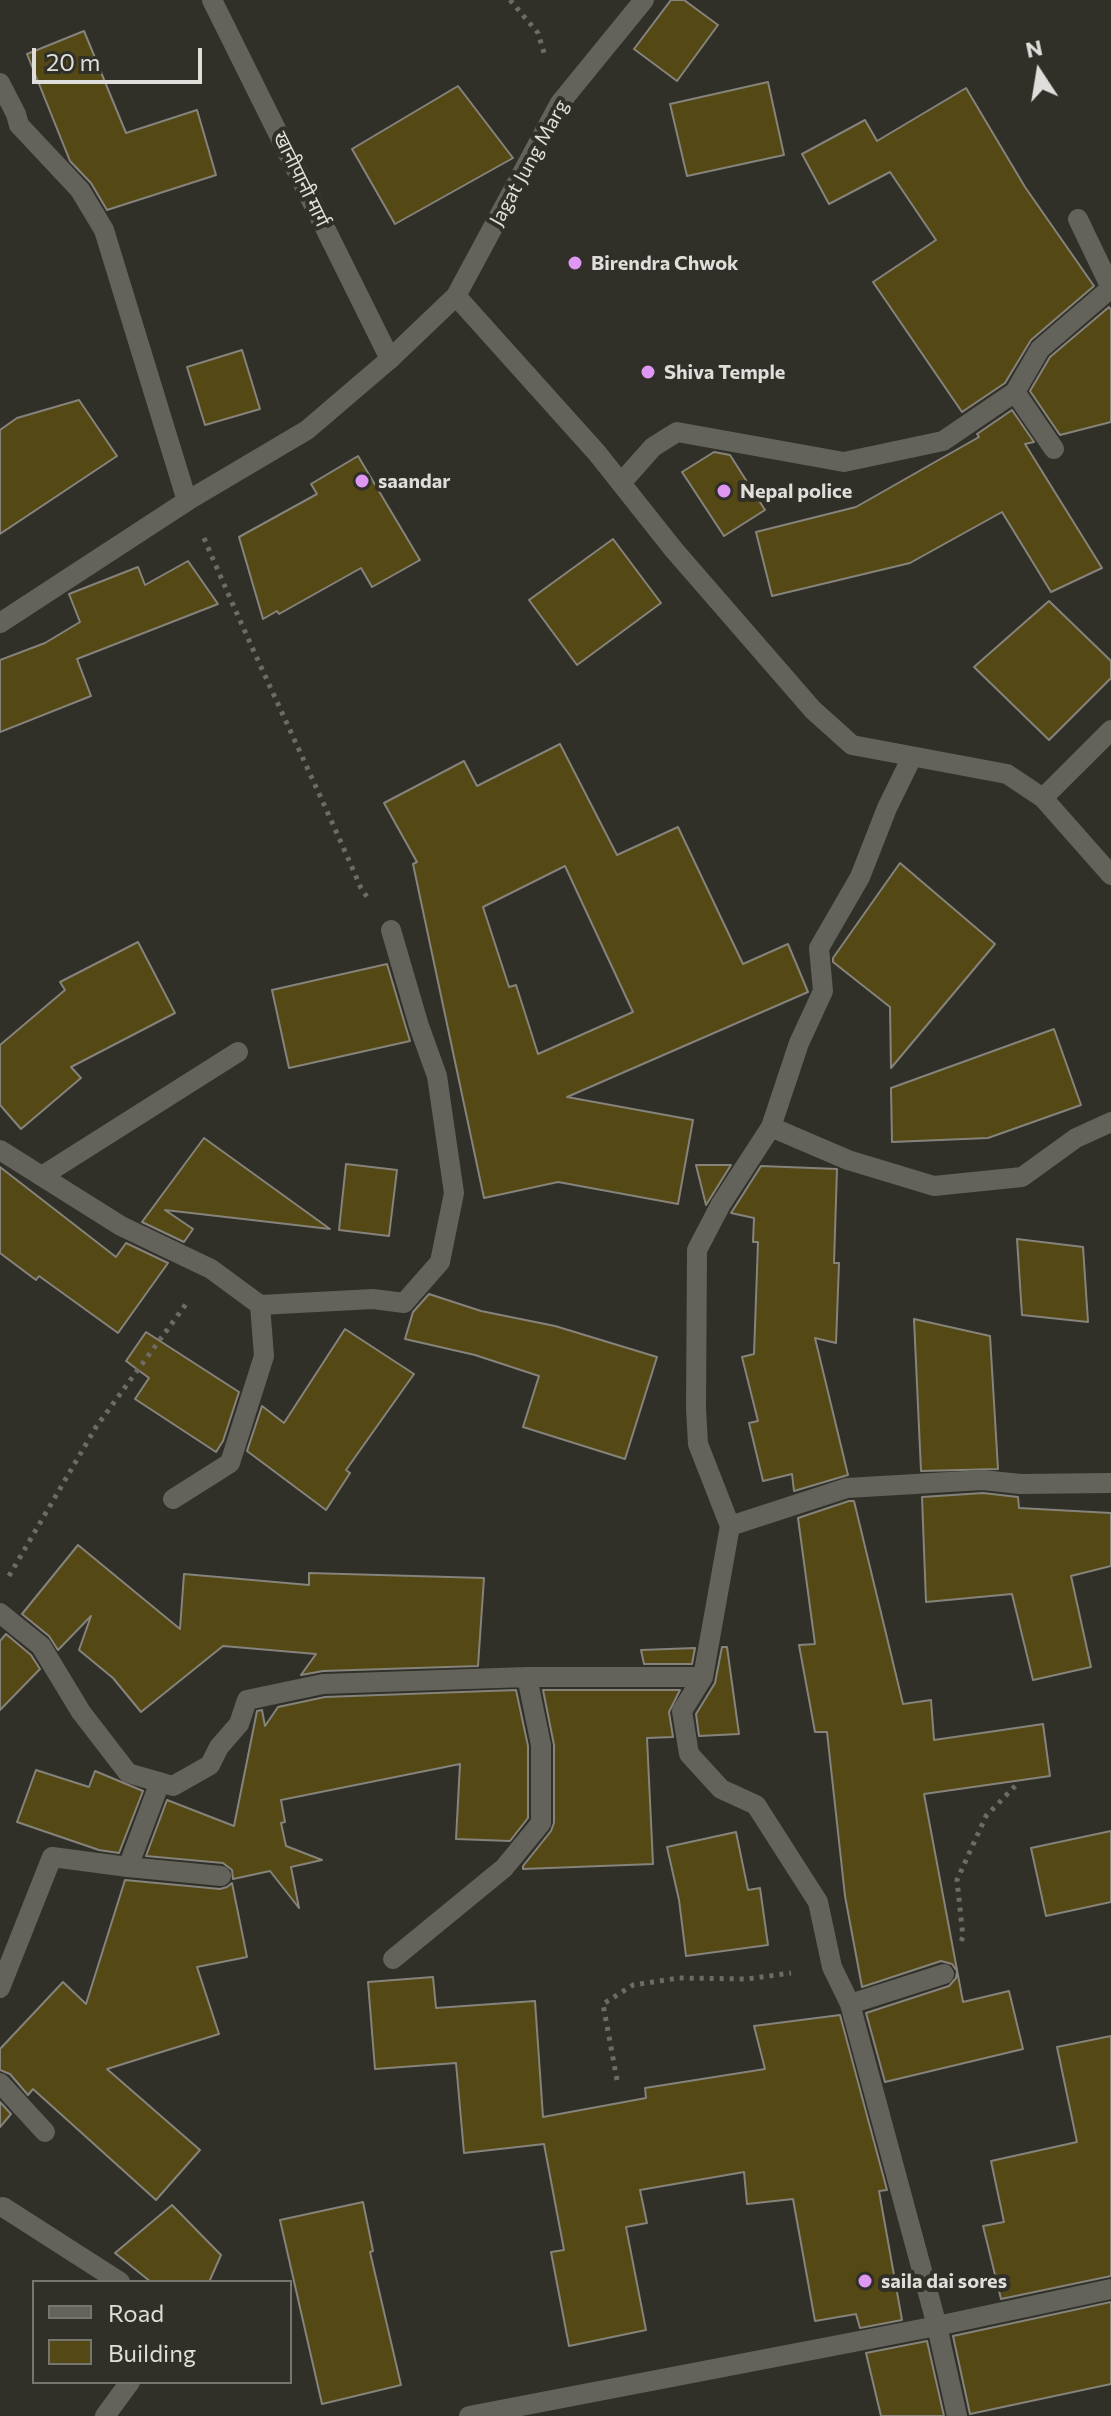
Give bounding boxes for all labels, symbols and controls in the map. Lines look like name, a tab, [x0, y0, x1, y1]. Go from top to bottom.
scale bar	[36, 32, 206, 82]
north arrow	[999, 32, 1079, 112]
text: N	[1023, 33, 1045, 63]
text: 20 m	[46, 47, 100, 76]
street label: Jagat Jung Marg	[484, 96, 574, 230]
street label: खानीपानी मार्ग	[268, 128, 334, 230]
place label: Birendra Chwok	[591, 251, 739, 275]
marker: Birendra Chwok	[566, 254, 584, 272]
place label: Shiva Temple	[664, 360, 785, 384]
marker: Shiva Temple	[639, 363, 657, 381]
place label: saandar	[378, 469, 450, 493]
marker: saandar	[353, 472, 371, 490]
place label: Nepal police	[740, 479, 852, 503]
marker: Nepal police	[715, 482, 733, 500]
place label: saila dai sores	[881, 2269, 1007, 2293]
marker: saila dai sores	[856, 2272, 874, 2290]
legend	[32, 2280, 292, 2384]
text: Road	[108, 2298, 164, 2327]
text: Building	[108, 2338, 196, 2367]

